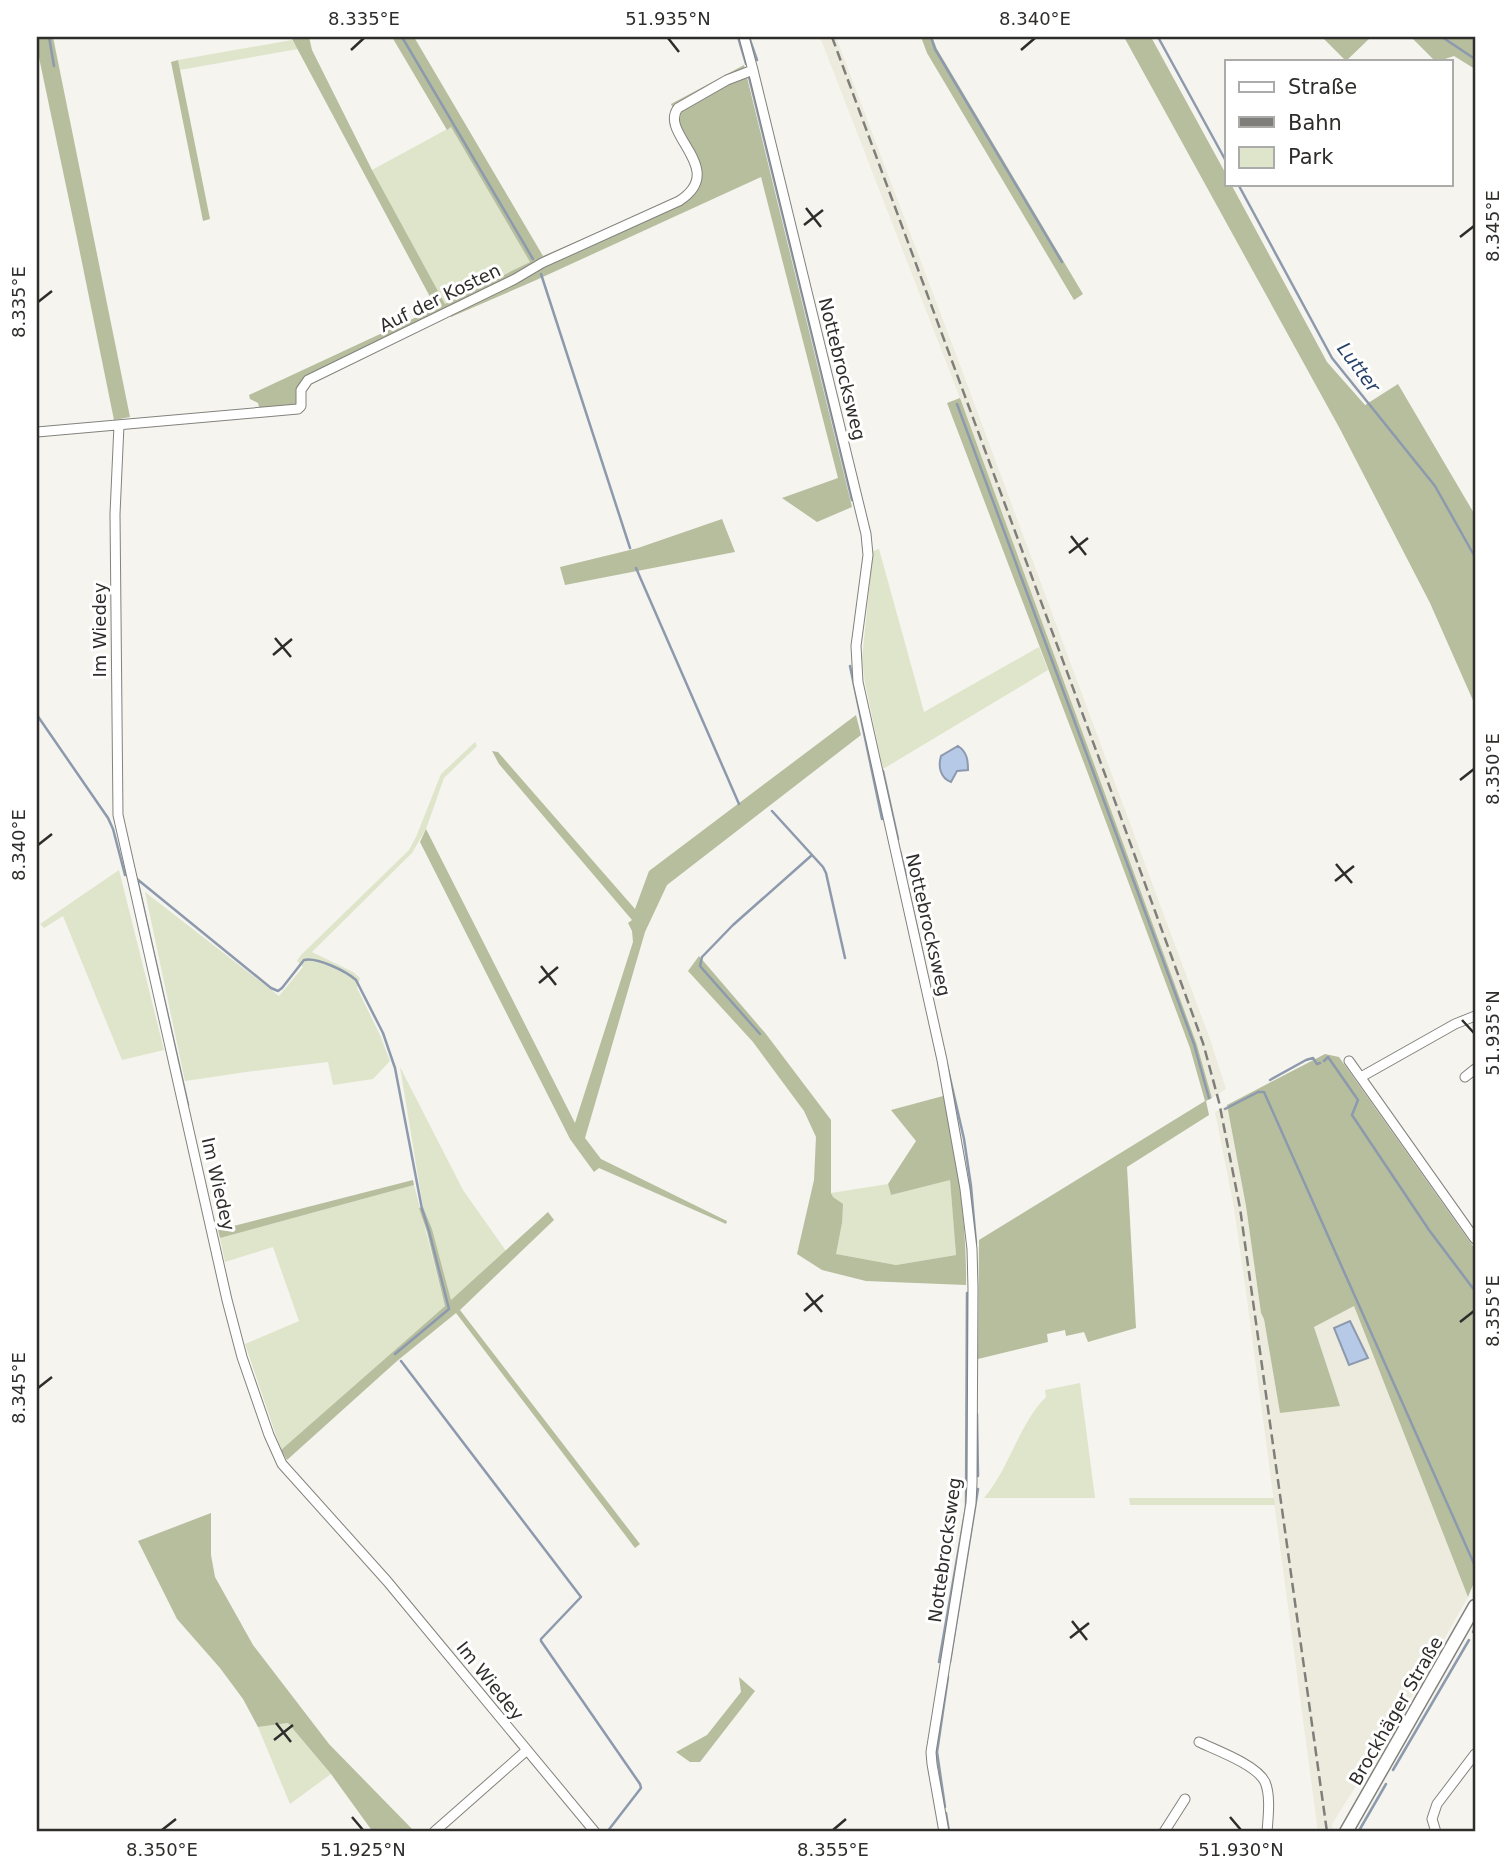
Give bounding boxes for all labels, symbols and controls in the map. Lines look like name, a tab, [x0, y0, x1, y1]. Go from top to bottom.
text: 8.335°E	[328, 8, 400, 29]
text: 51.935°N	[625, 8, 711, 29]
text: 8.340°E	[999, 8, 1071, 29]
legend	[1225, 60, 1452, 186]
text: Straße	[1288, 75, 1357, 99]
text: Bahn	[1288, 111, 1342, 135]
text: Park	[1288, 145, 1334, 169]
text: 8.345°E	[1482, 190, 1503, 262]
street label: Auf der Kosten	[376, 259, 504, 336]
text: 8.335°E	[8, 266, 29, 338]
street label: Nottebrocksweg	[815, 295, 870, 442]
water label: Lutter	[1333, 338, 1386, 397]
street label: Im Wiedey	[89, 582, 110, 678]
text: 8.350°E	[1482, 733, 1503, 805]
text: 8.340°E	[8, 809, 29, 881]
street label: Nottebrocksweg	[902, 851, 955, 998]
text: 51.935°N	[1482, 990, 1503, 1076]
street label: Im Wiedey	[198, 1135, 240, 1233]
text: 8.355°E	[1482, 1275, 1503, 1347]
text: 8.345°E	[8, 1352, 29, 1424]
street label: Nottebrocksweg	[924, 1476, 965, 1624]
street label: Brockhäger Straße	[1344, 1633, 1447, 1789]
street label: Im Wiedey	[452, 1637, 529, 1725]
text: 8.350°E	[126, 1839, 198, 1860]
text: 51.925°N	[320, 1839, 406, 1860]
text: 8.355°E	[797, 1839, 869, 1860]
text: 51.930°N	[1198, 1839, 1284, 1860]

